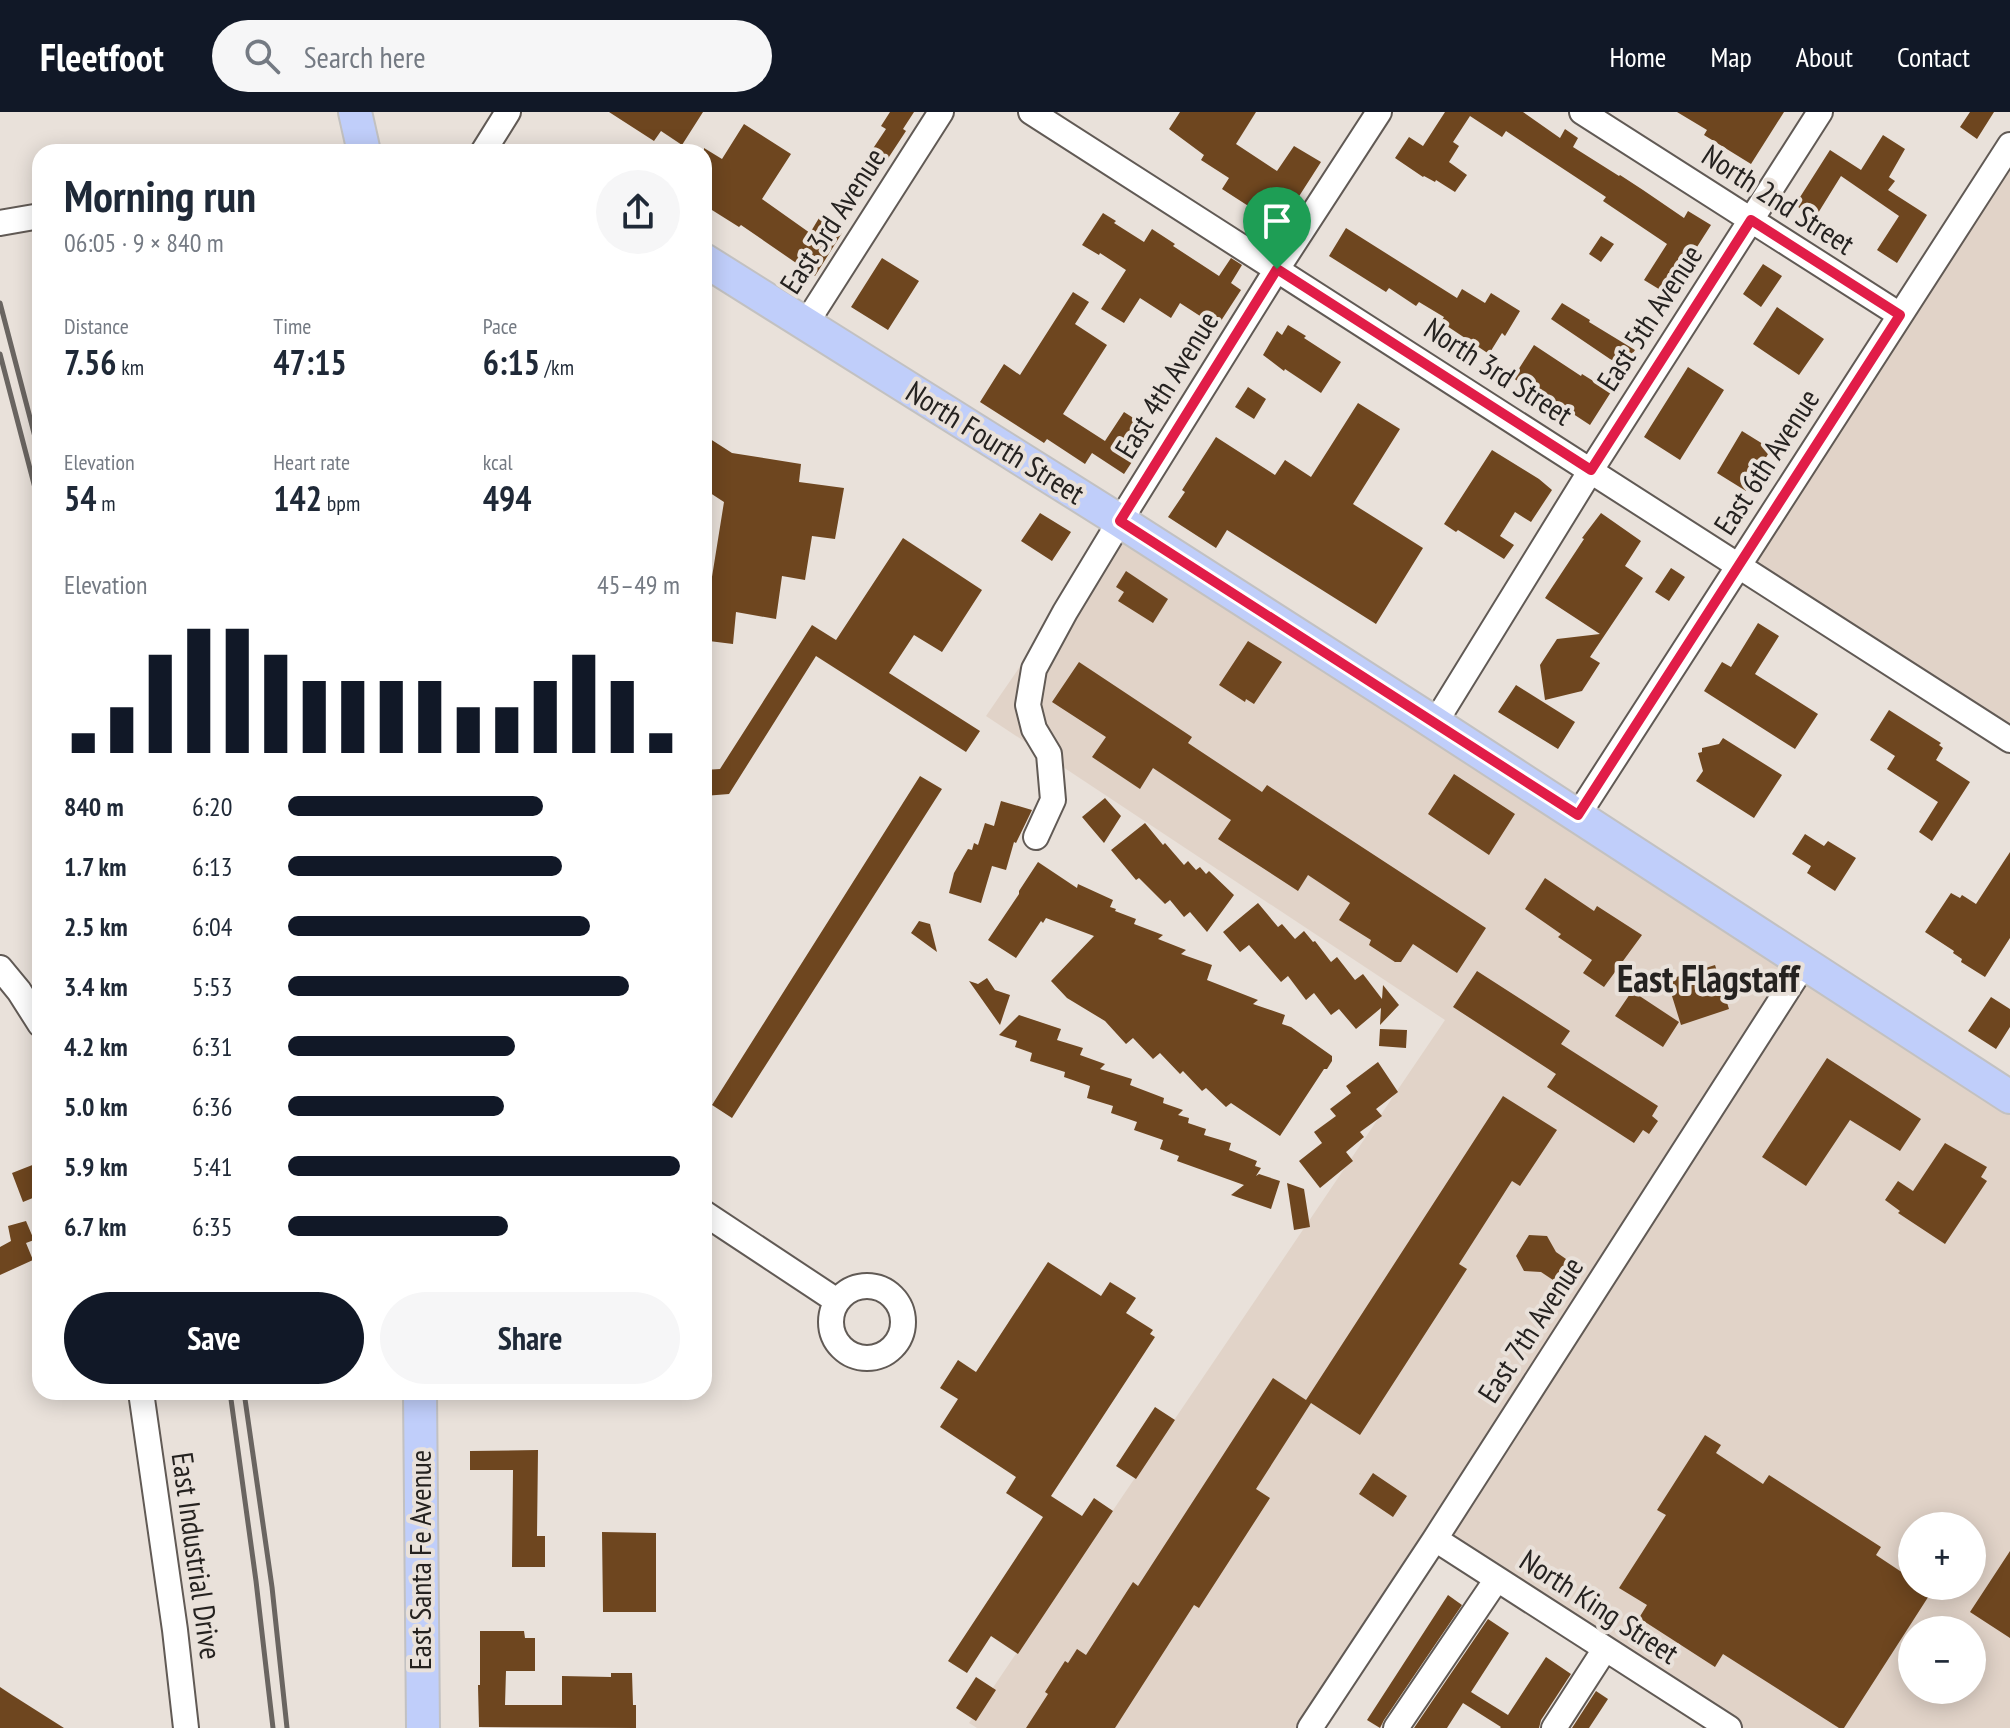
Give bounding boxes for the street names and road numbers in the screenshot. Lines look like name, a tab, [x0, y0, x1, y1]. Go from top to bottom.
street label: North 2nd Street	[1695, 135, 1863, 263]
street label: East 3rd Avenue	[770, 140, 893, 300]
street label: East 5th Avenue	[1587, 237, 1710, 397]
street label: East 4th Avenue	[1105, 303, 1226, 465]
street label: North 3rd Street	[1417, 308, 1581, 434]
street label: North Fourth Street	[899, 371, 1093, 512]
street label: East 6th Avenue	[1704, 381, 1827, 541]
street label: East 7th Avenue	[1468, 1249, 1591, 1409]
street label: East Industrial Drive	[164, 1450, 231, 1662]
street label: East Santa Fe Avenue	[400, 1450, 439, 1670]
street label: North King Street	[1513, 1540, 1687, 1672]

